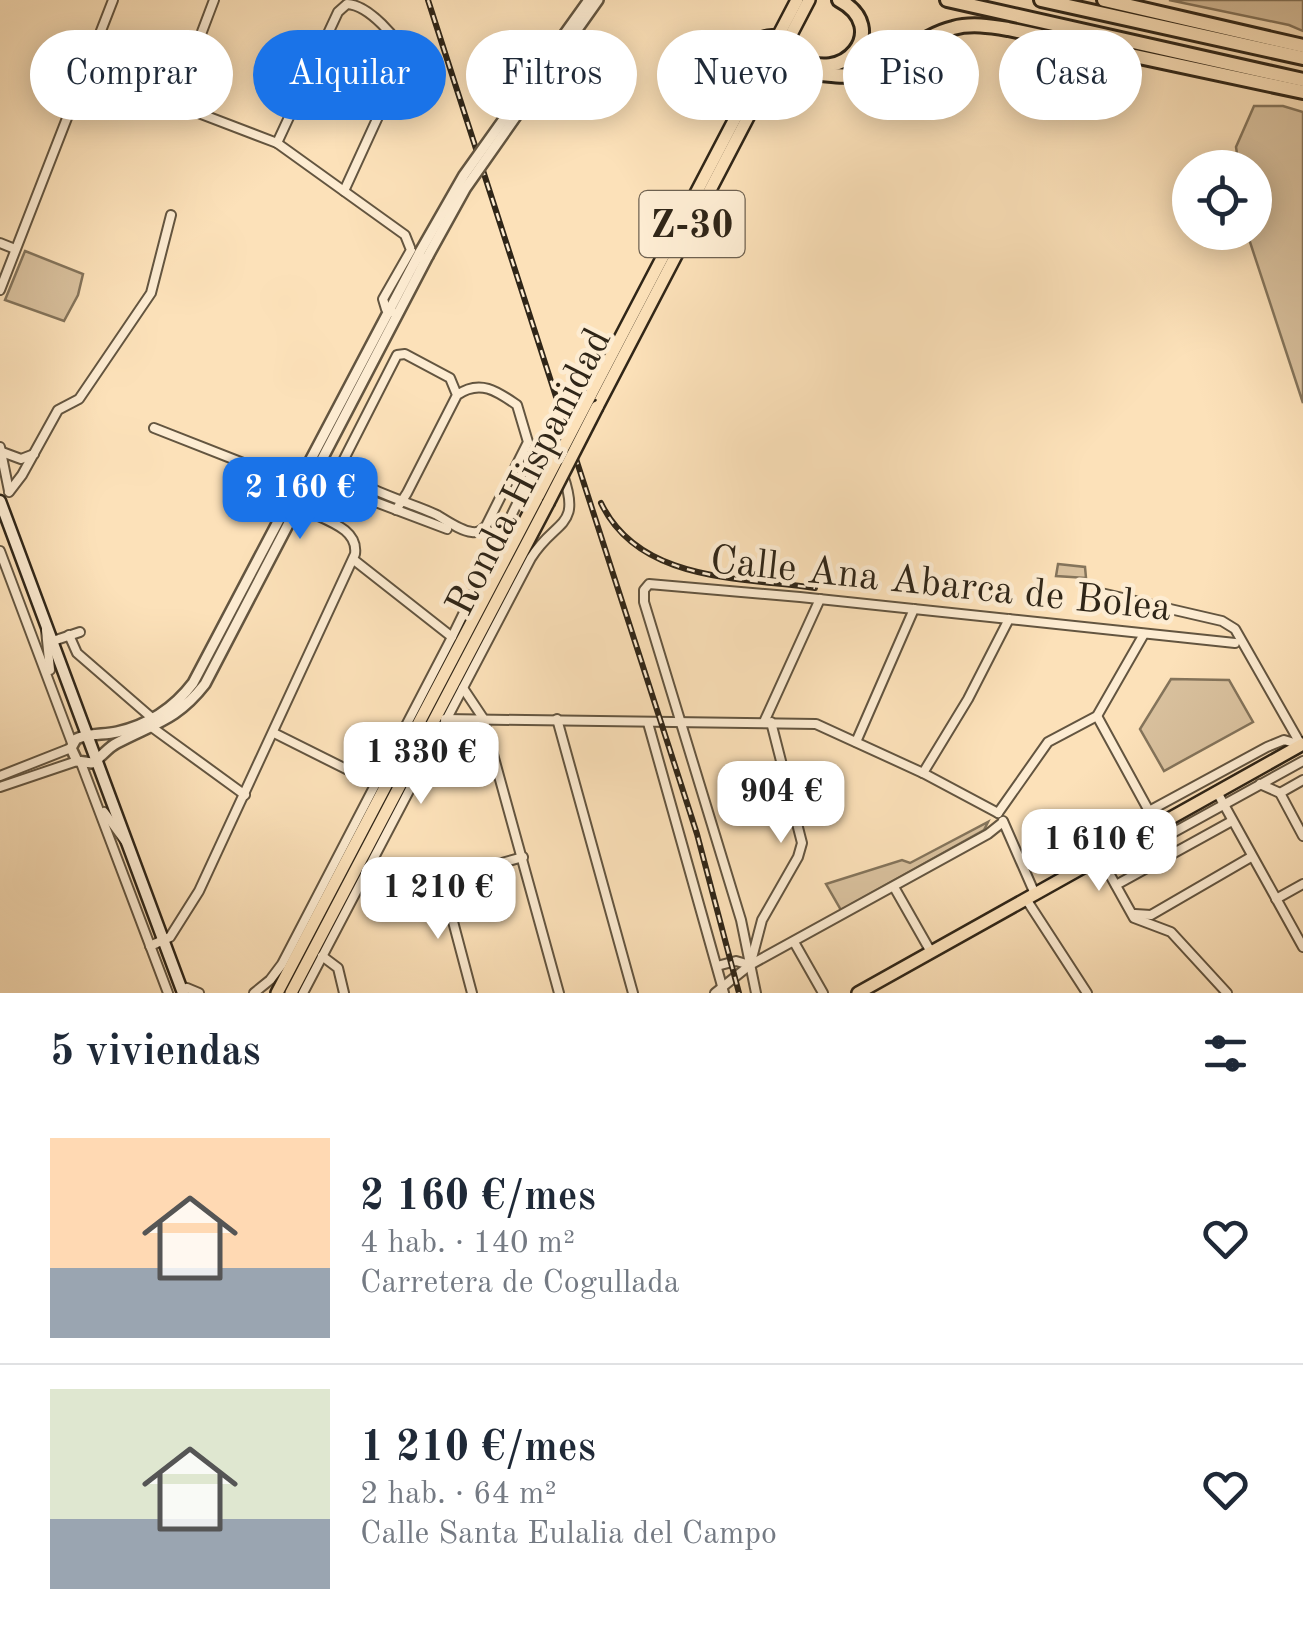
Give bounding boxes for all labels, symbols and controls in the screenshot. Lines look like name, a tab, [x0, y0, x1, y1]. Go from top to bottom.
chip: Comprar	[30, 30, 233, 120]
chip: Alquilar	[253, 30, 446, 120]
chip: Filtros	[466, 30, 637, 120]
chip: Nuevo	[657, 30, 823, 120]
chip: Piso	[843, 30, 979, 120]
chip: Casa	[999, 30, 1142, 120]
map controls	[1172, 150, 1272, 250]
button: locate	[1172, 150, 1272, 250]
road number: Z-30	[640, 191, 744, 257]
street label: Ronda Hispanidad	[441, 323, 620, 623]
pin: 2 160 €	[208, 457, 392, 542]
text: 2 160 €	[245, 473, 355, 505]
street label: Calle Ana Abarca de Bolea	[708, 542, 1173, 630]
pin: 1 330 €	[329, 722, 513, 807]
text: 1 330 €	[366, 738, 476, 770]
pin: 904 €	[711, 761, 851, 846]
text: 904 €	[739, 777, 823, 809]
pin: 1 610 €	[1007, 809, 1191, 894]
text: 1 610 €	[1044, 825, 1154, 857]
pin: 1 210 €	[346, 857, 530, 942]
text: 1 210 €	[383, 873, 493, 905]
icon: filters	[1198, 1026, 1253, 1081]
text: 5 viviendas	[50, 1032, 261, 1074]
text: 2 160 €/mes	[360, 1177, 596, 1219]
icon: home	[130, 1178, 250, 1298]
icon: heart	[1198, 1211, 1253, 1266]
text: 4 hab. · 140 m²	[360, 1228, 575, 1260]
text: Carretera de Cogullada	[360, 1268, 680, 1300]
text: 1 210 €/mes	[360, 1428, 596, 1470]
icon: home	[130, 1429, 250, 1549]
icon: heart	[1198, 1462, 1253, 1517]
text: 2 hab. · 64 m²	[360, 1479, 557, 1511]
text: Calle Santa Eulalia del Campo	[360, 1519, 777, 1551]

